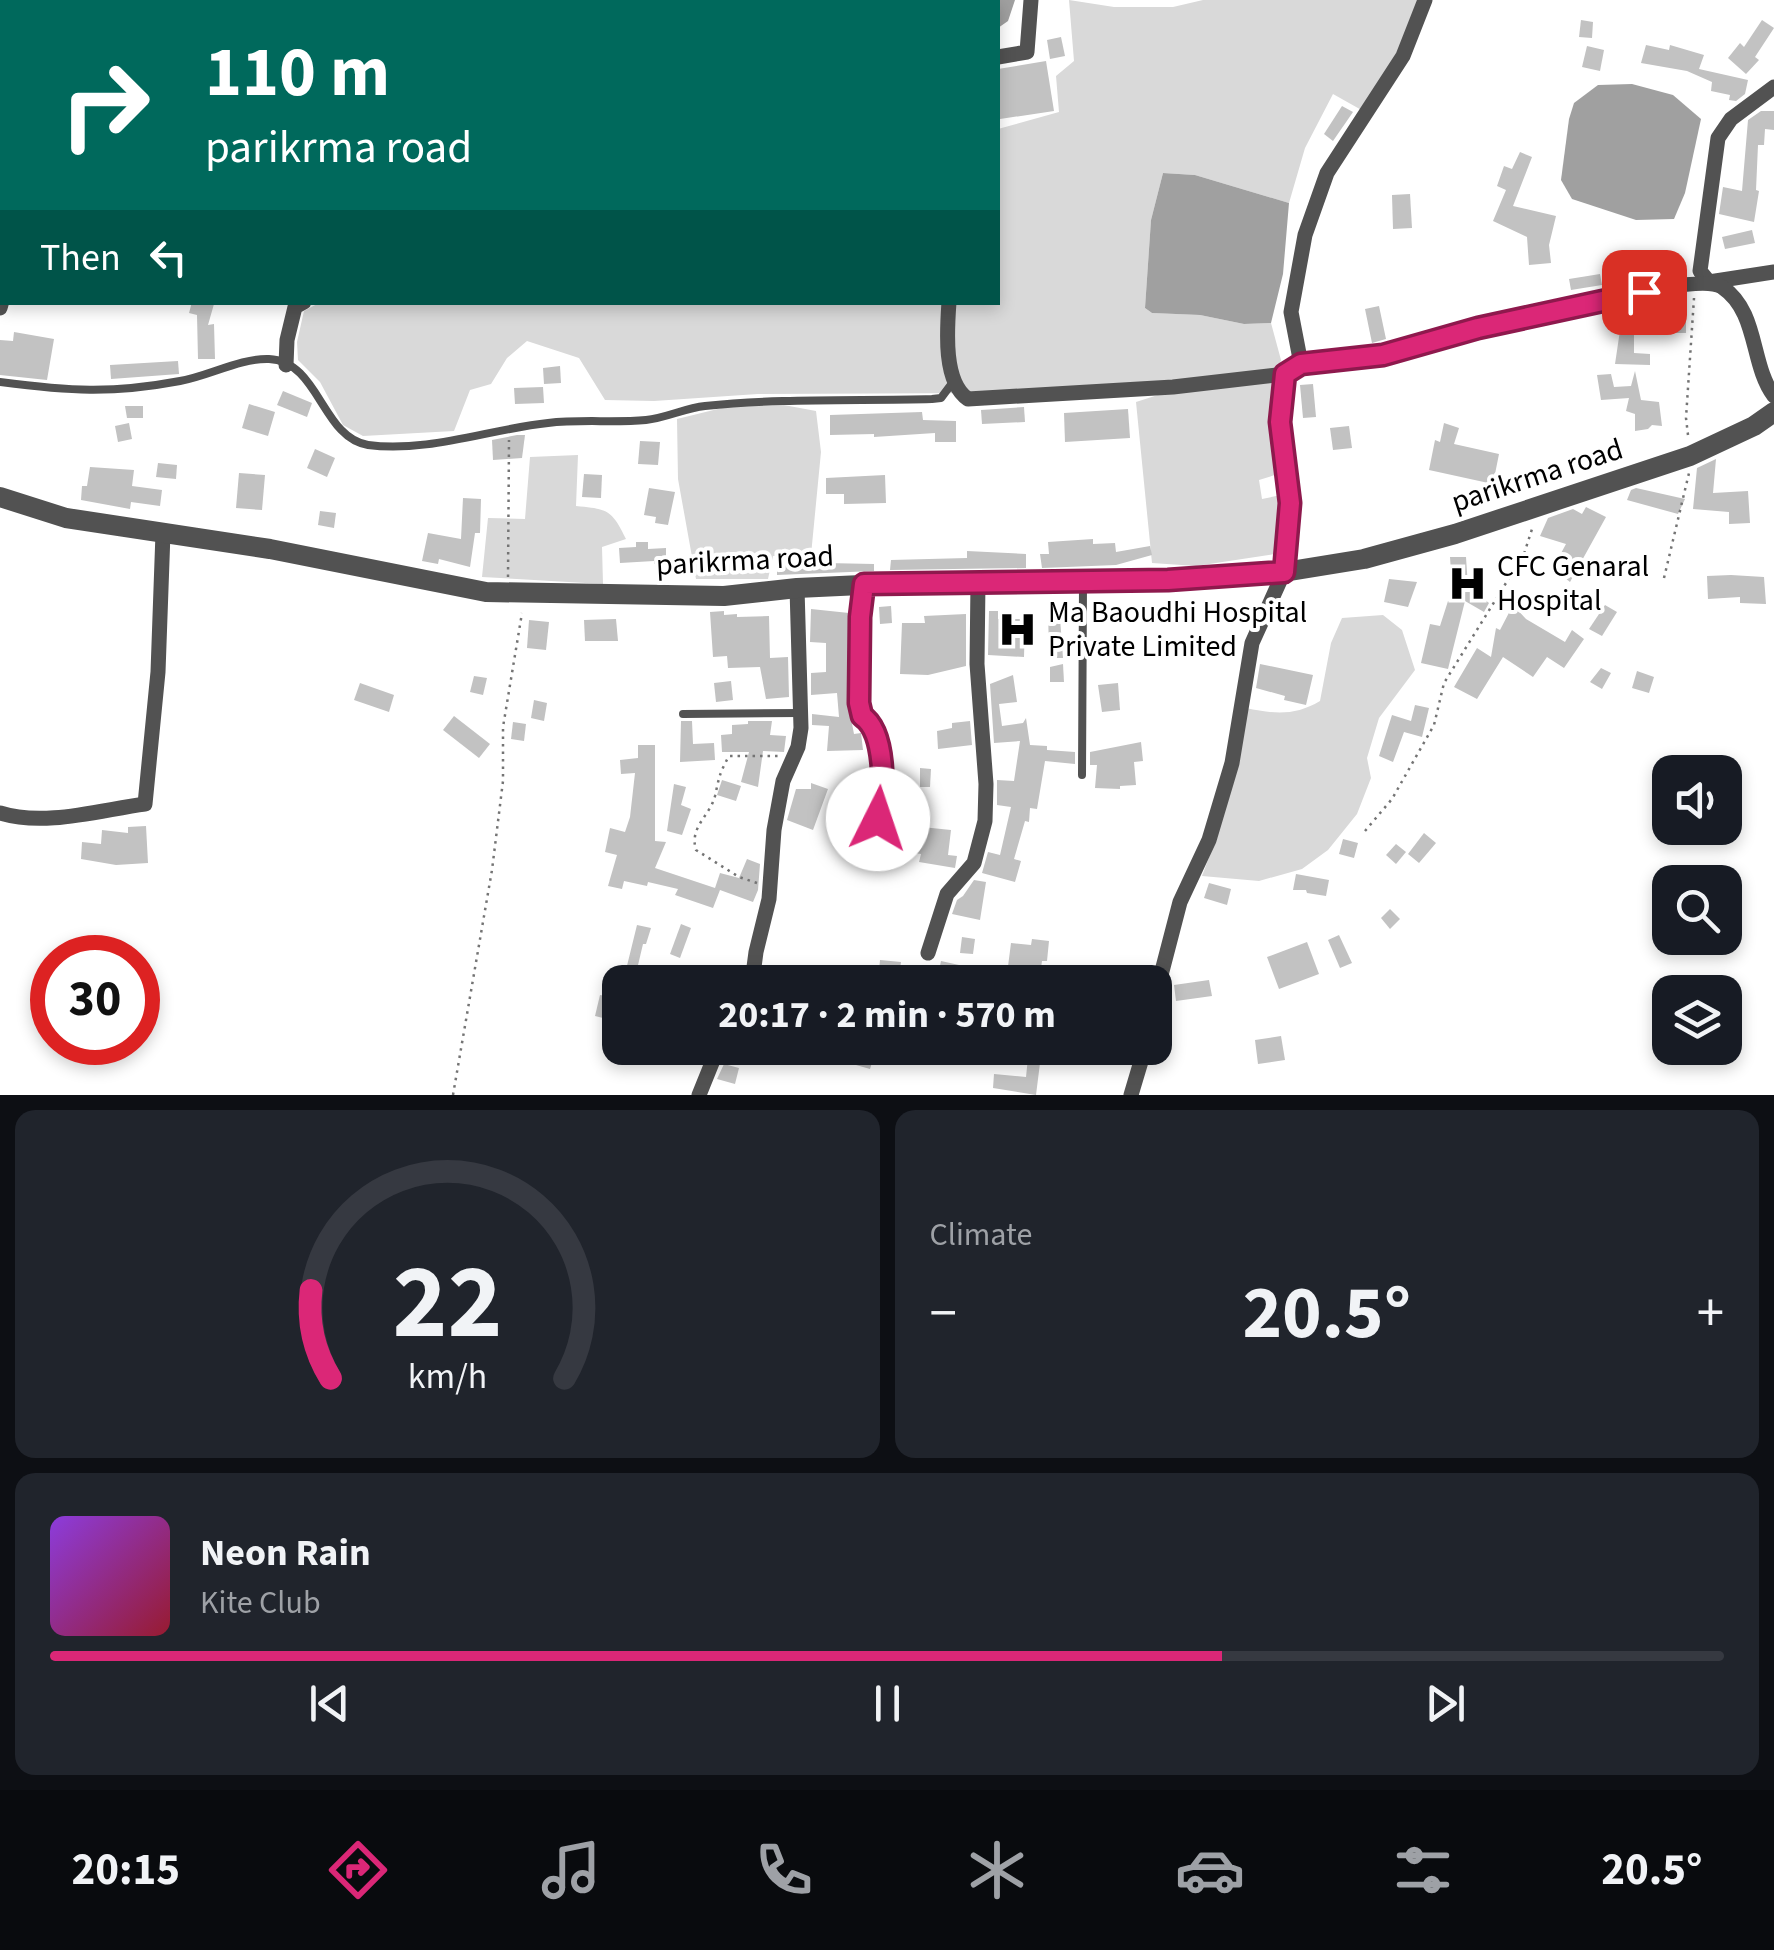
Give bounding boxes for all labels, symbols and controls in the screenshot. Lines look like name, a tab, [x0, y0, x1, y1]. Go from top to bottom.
text: 110 m	[205, 23, 390, 123]
icon: right	[40, 40, 170, 170]
text: parikrma road	[205, 116, 472, 180]
icon: left	[141, 230, 196, 285]
text: Then	[40, 231, 121, 285]
pin	[1602, 250, 1687, 335]
icon: arrive	[1617, 265, 1672, 320]
street label: parikrma road	[1446, 428, 1629, 523]
street label: parikrma road	[655, 534, 835, 587]
place label: CFC Genaral Hospital	[1497, 545, 1649, 622]
hospital icon: CFC Genaral Hospital	[1446, 562, 1488, 604]
place label: Ma Baoudhi Hospital Private Limited	[1048, 591, 1307, 668]
hospital icon: Ma Baoudhi Hospital Private Limited	[997, 608, 1039, 650]
map controls	[1652, 755, 1742, 1065]
button: sound	[1652, 755, 1742, 845]
position arrow	[826, 767, 930, 871]
button: search	[1652, 865, 1742, 955]
speed limit sign: 30	[30, 935, 160, 1065]
button: layers	[1652, 975, 1742, 1065]
text: 20:17 · 2 min · 570 m	[718, 988, 1056, 1042]
text: Climate	[930, 1212, 1032, 1258]
text: 22	[392, 1230, 502, 1378]
text: 20.5°	[1242, 1260, 1411, 1367]
text: −	[930, 1275, 957, 1353]
text: +	[1697, 1275, 1724, 1353]
text: km/h	[408, 1351, 487, 1402]
text: Neon Rain	[200, 1526, 371, 1580]
text: Kite Club	[200, 1580, 321, 1626]
icon: previous	[302, 1676, 357, 1731]
icon: pause	[860, 1676, 915, 1731]
icon: next	[1418, 1676, 1473, 1731]
icon: directions	[323, 1835, 393, 1905]
icon: music	[536, 1835, 606, 1905]
icon: phone	[749, 1835, 819, 1905]
icon: climate	[962, 1835, 1032, 1905]
icon: car	[1175, 1835, 1245, 1905]
icon: filters	[1388, 1835, 1458, 1905]
text: 20:15	[72, 1838, 180, 1902]
text: 20.5°	[1601, 1838, 1702, 1902]

